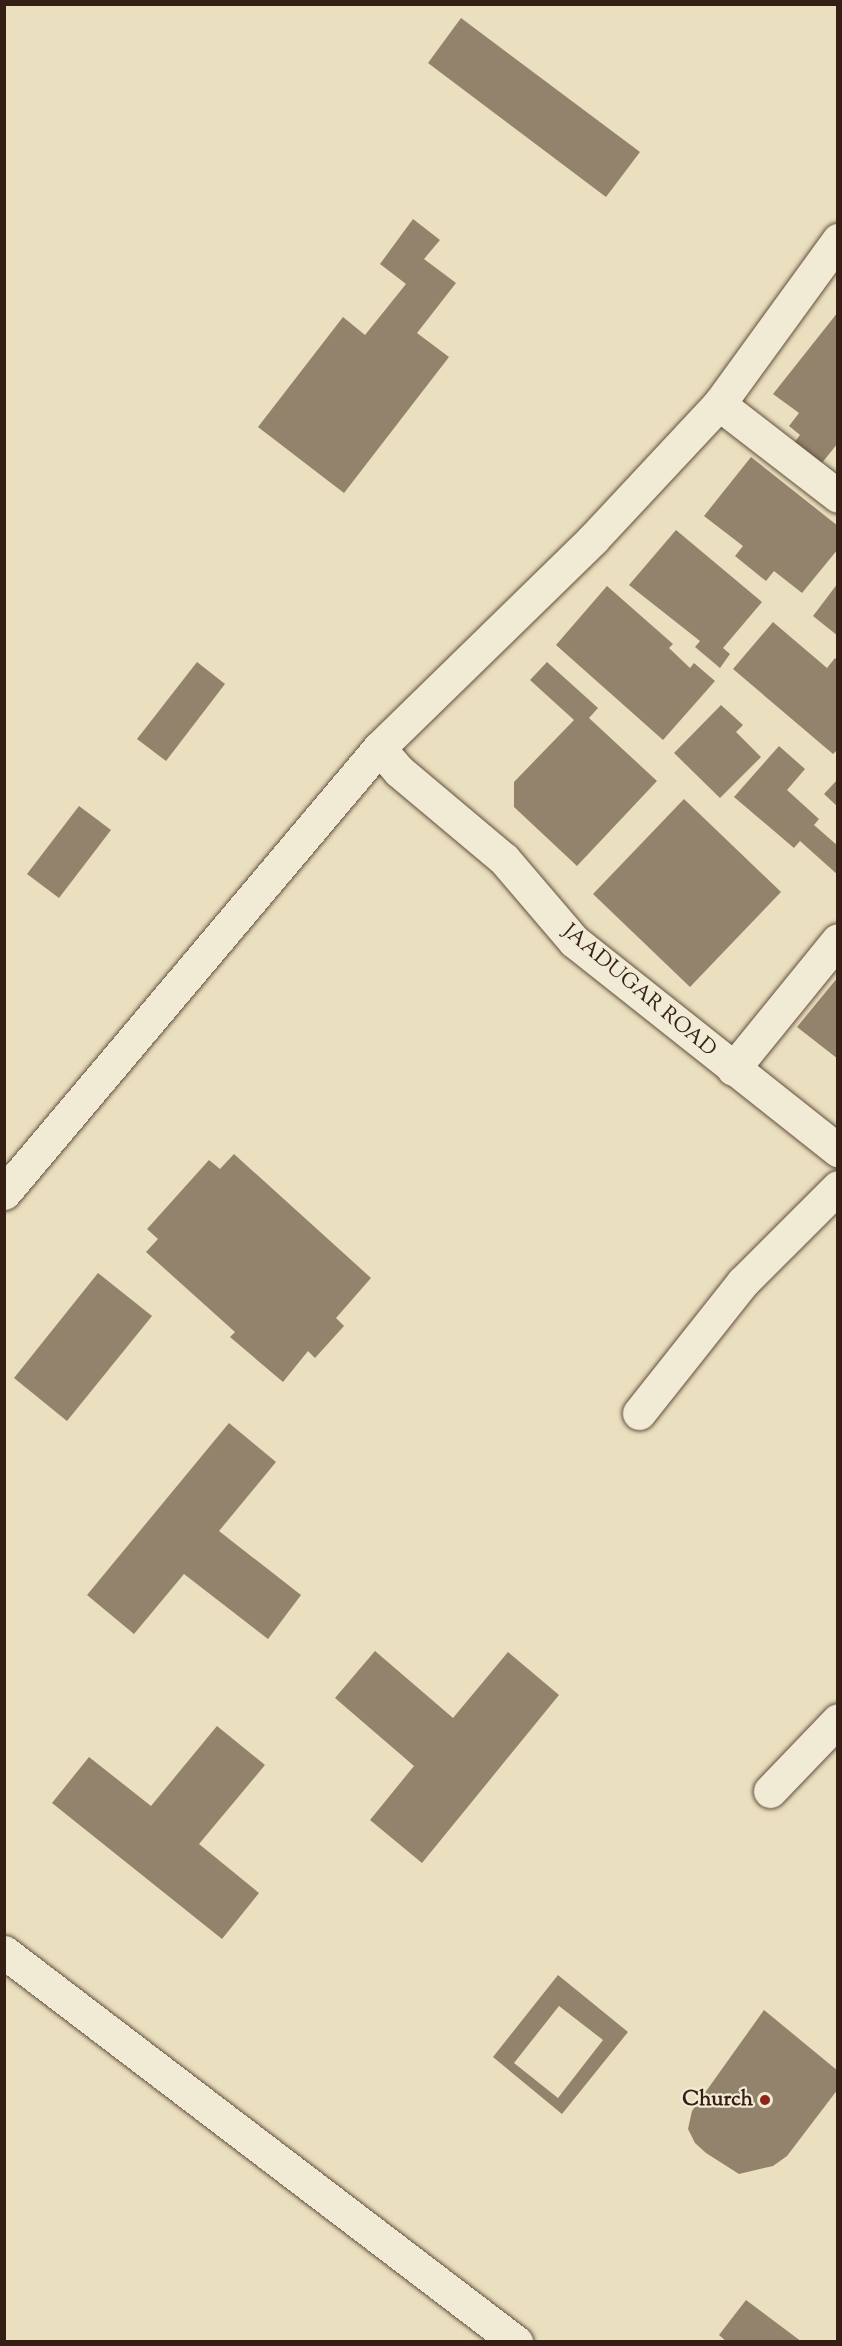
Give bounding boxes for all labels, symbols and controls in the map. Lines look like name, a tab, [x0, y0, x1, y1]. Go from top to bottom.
street label: JAADUGAR ROAD	[557, 919, 721, 1063]
place label: Church	[682, 2087, 753, 2113]
marker: Church	[758, 2093, 772, 2107]

